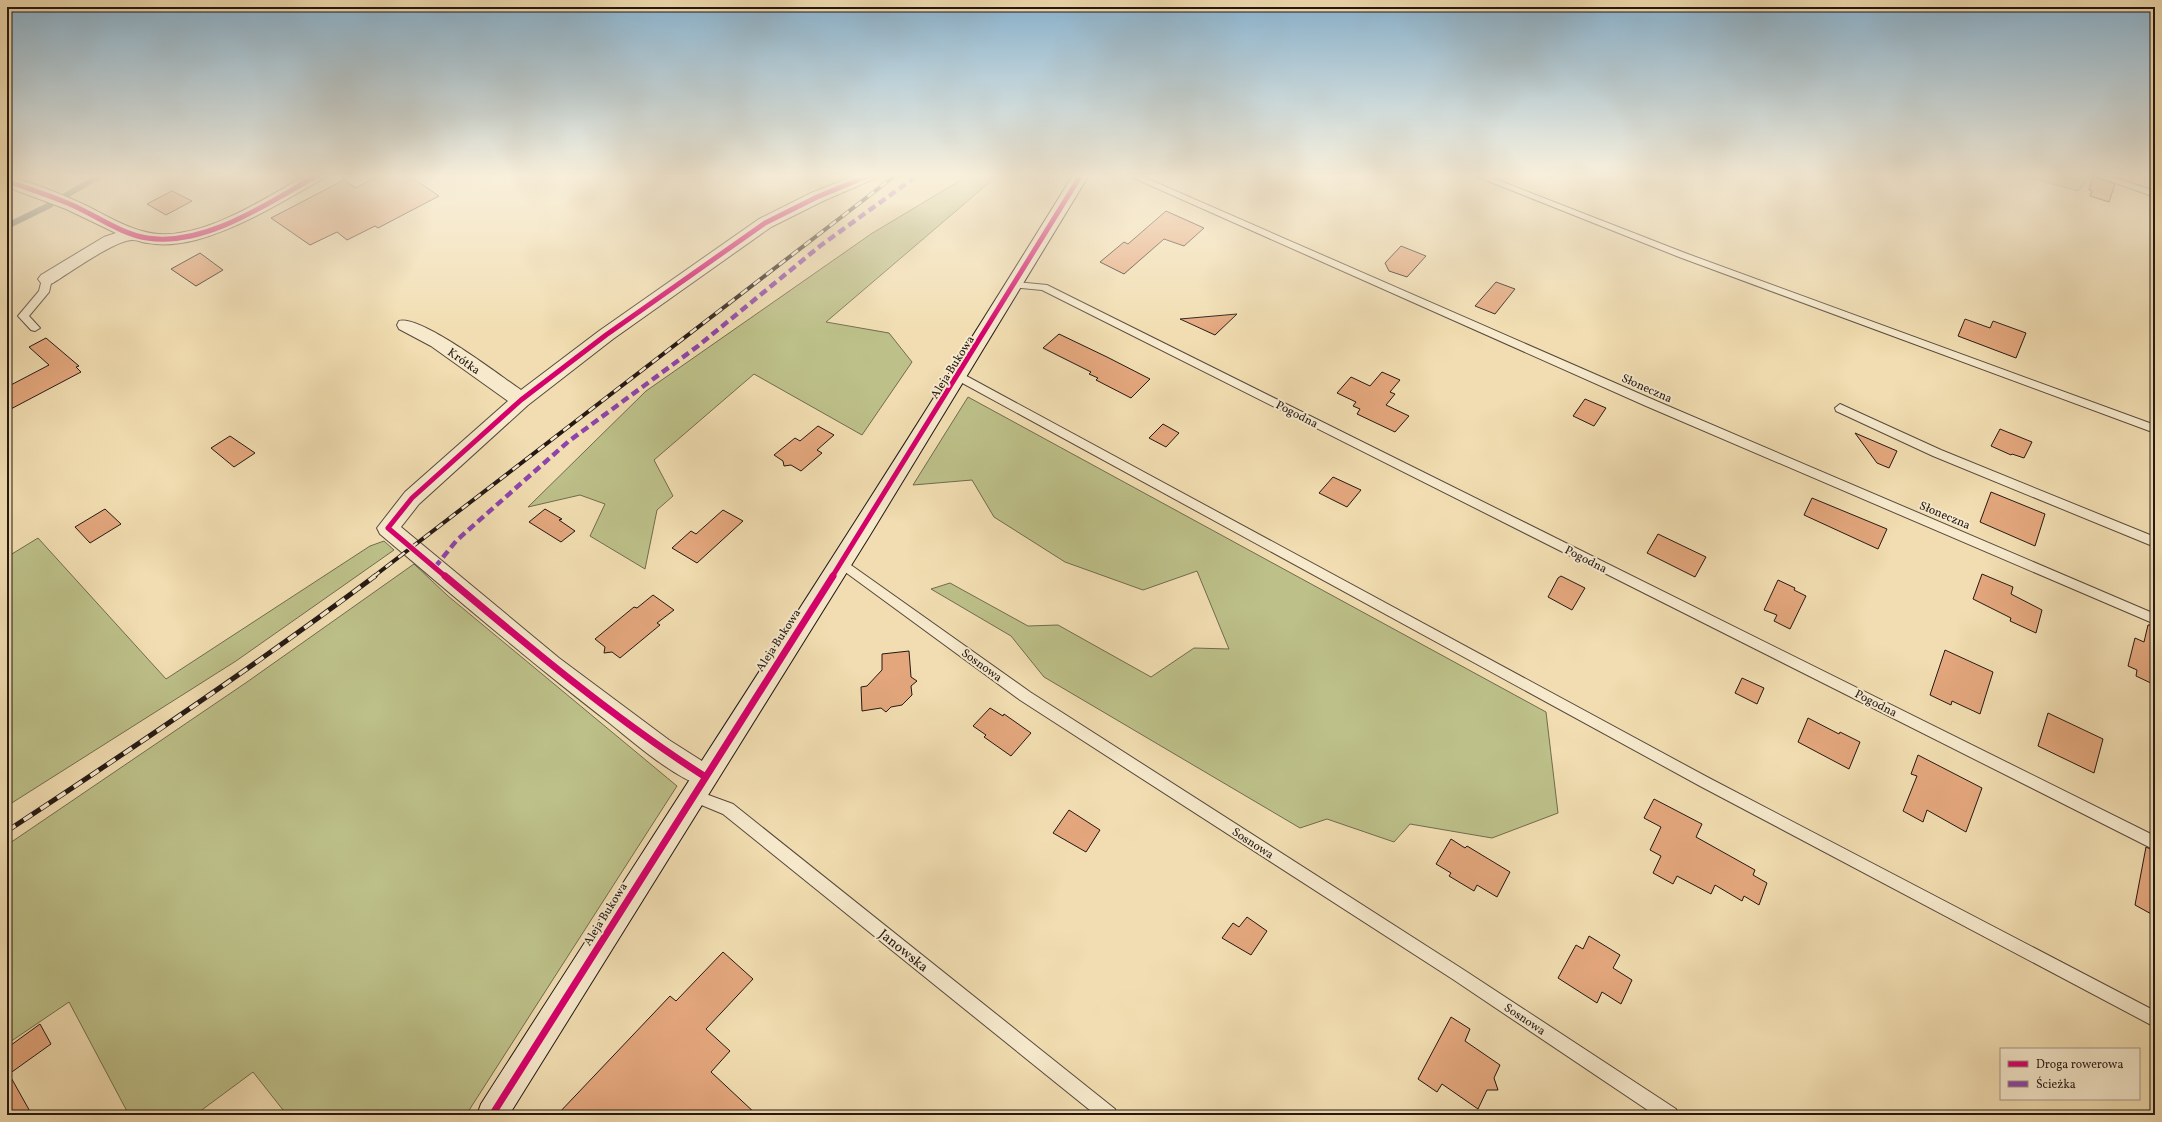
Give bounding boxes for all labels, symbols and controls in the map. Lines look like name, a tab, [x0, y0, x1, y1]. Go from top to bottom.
street label: Aleja Bukowa	[927, 333, 979, 402]
street label: Krótka	[444, 345, 483, 379]
street label: Słoneczna	[1619, 371, 1675, 407]
street label: Pogodna	[1273, 397, 1320, 432]
street label: Słoneczna	[1917, 498, 1973, 534]
street label: Pogodna	[1562, 542, 1609, 577]
street label: Aleja Bukowa	[753, 606, 805, 675]
street label: Sosnowa	[958, 646, 1005, 686]
street label: Pogodna	[1852, 686, 1899, 721]
street label: Sosnowa	[1228, 824, 1276, 863]
street label: Aleja Bukowa	[580, 880, 632, 949]
street label: Janowska	[874, 925, 932, 977]
street label: Sosnowa	[1501, 1000, 1548, 1040]
legend	[2000, 1048, 2140, 1100]
text: Droga rowerowa	[2036, 1057, 2123, 1073]
text: Ścieżka	[2036, 1076, 2076, 1093]

